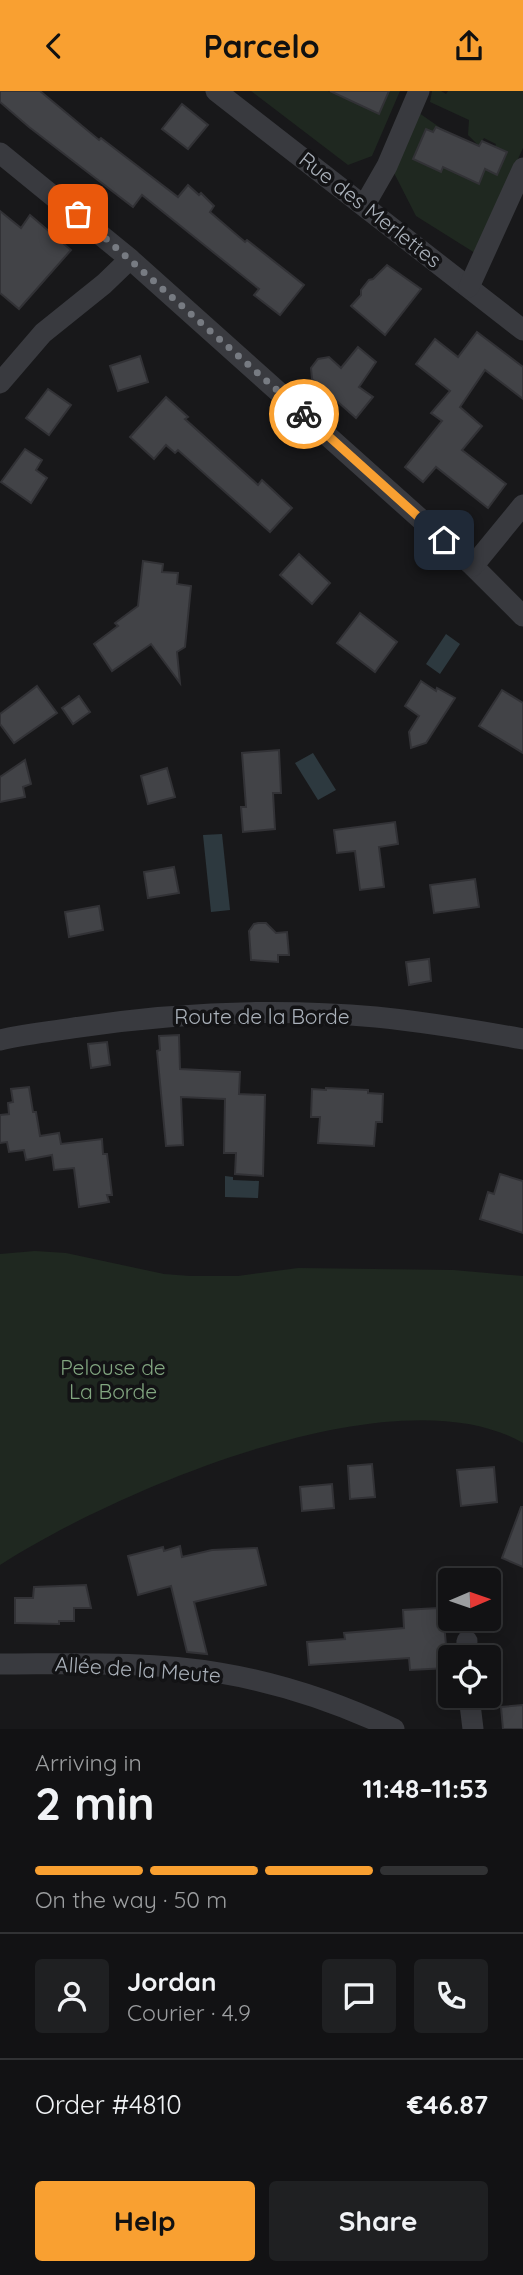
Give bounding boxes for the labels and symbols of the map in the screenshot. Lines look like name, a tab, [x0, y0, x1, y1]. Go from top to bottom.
street label: Rue des Merlettes	[294, 146, 447, 273]
pin	[48, 184, 108, 244]
courier	[269, 379, 339, 449]
pin	[414, 510, 474, 570]
street label: Route de la Borde	[174, 1003, 350, 1029]
park label: Pelouse de La Borde	[60, 1354, 166, 1404]
north arrow	[438, 1568, 500, 1631]
street label: Allée de la Meute	[54, 1650, 222, 1688]

